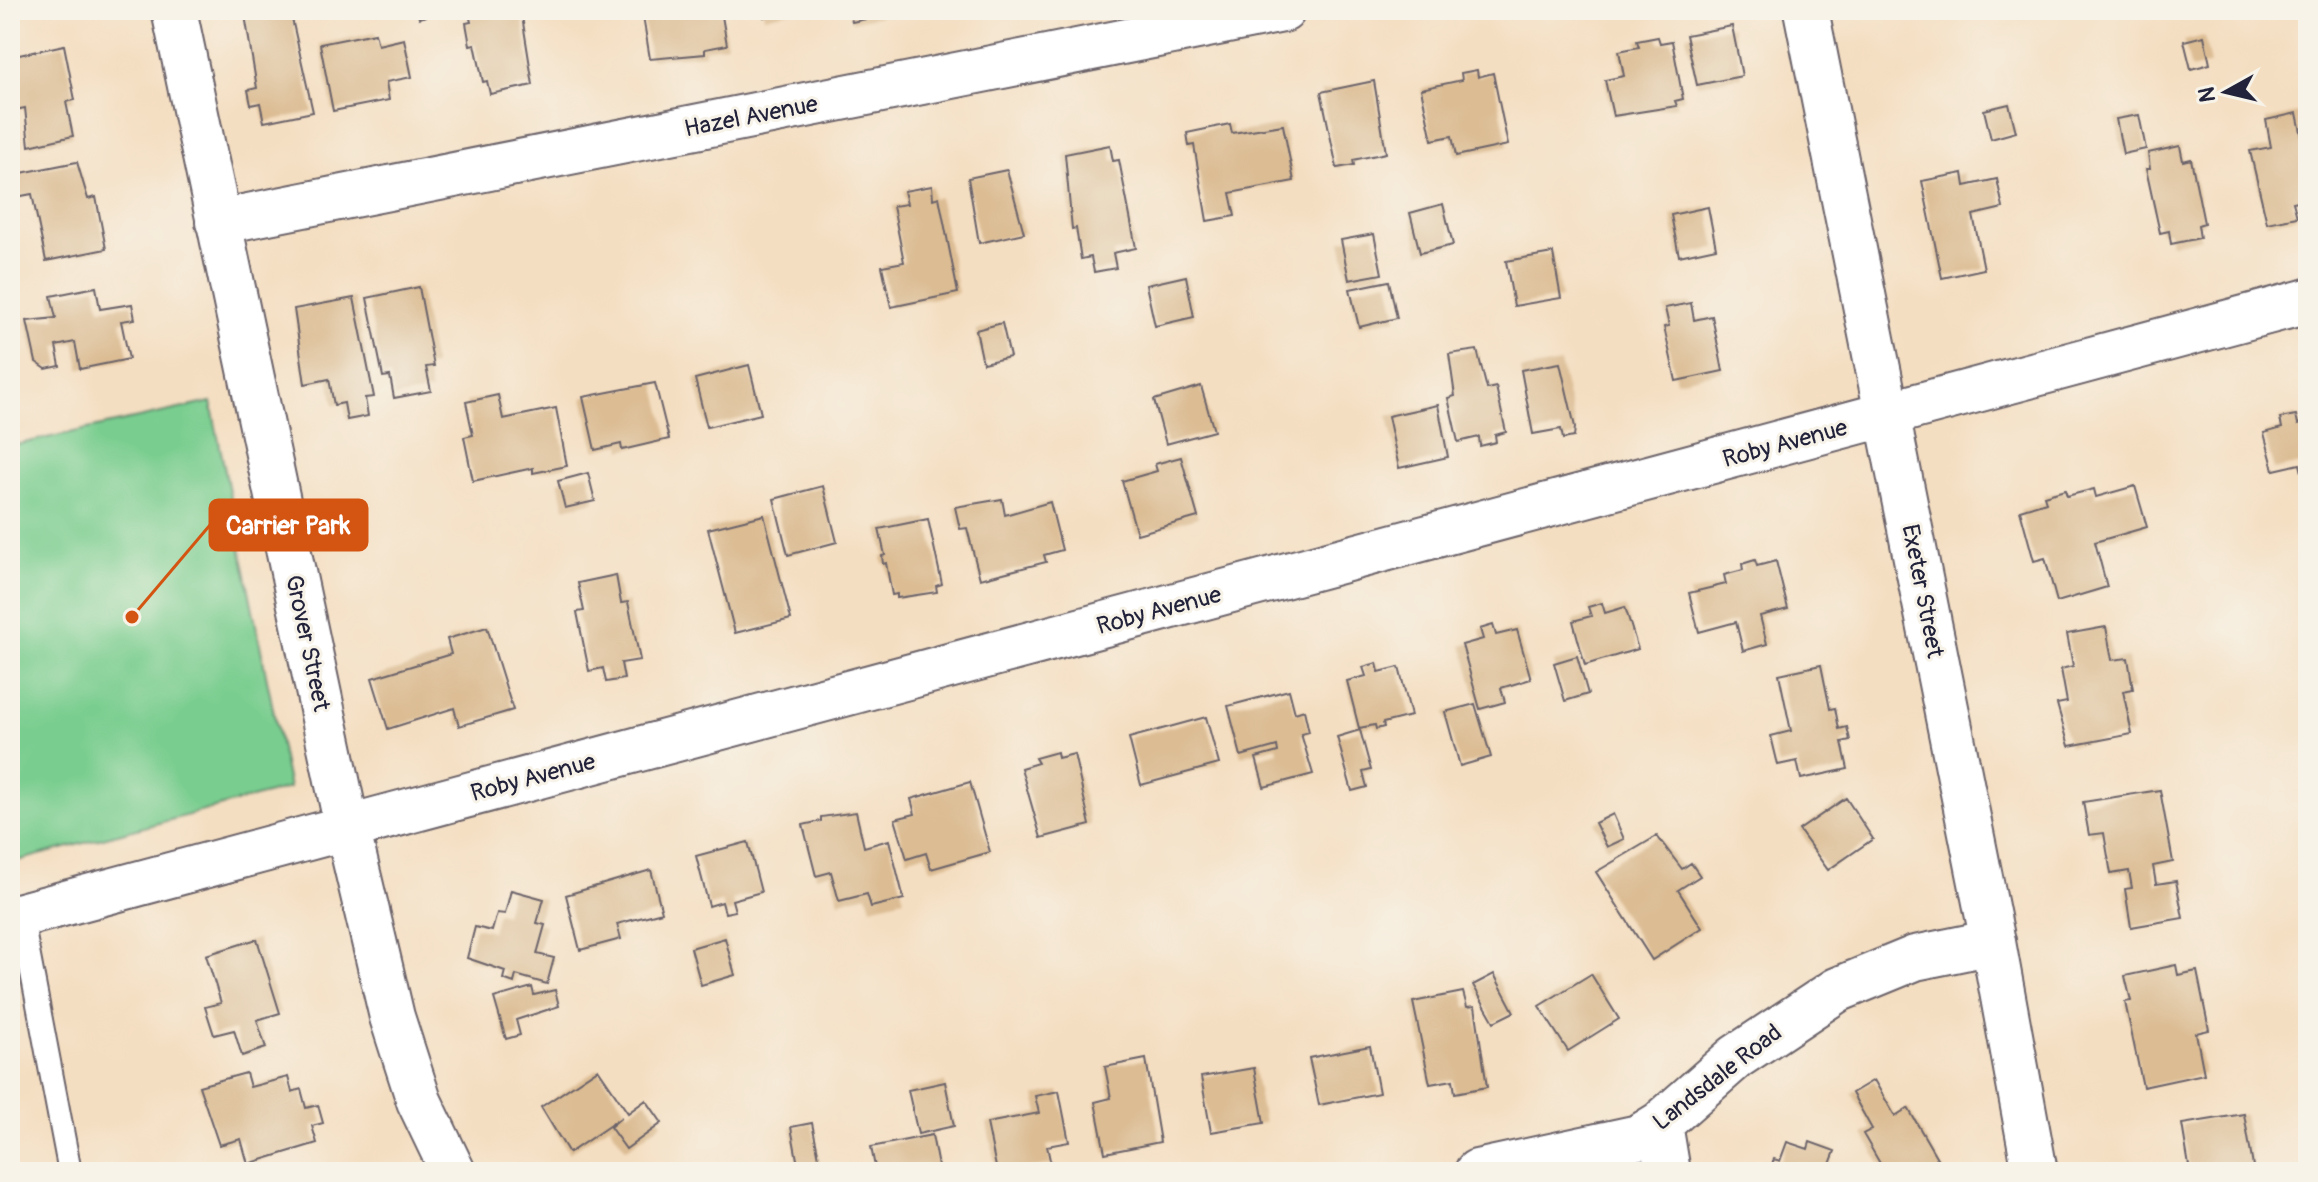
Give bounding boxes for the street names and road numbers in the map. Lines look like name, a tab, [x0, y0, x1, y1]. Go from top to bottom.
street label: Hazel Avenue	[682, 89, 820, 144]
street label: Roby Avenue	[1720, 413, 1851, 474]
street label: Exeter Street	[1895, 522, 1950, 661]
street label: Grover Street	[279, 572, 336, 714]
street label: Roby Avenue	[1094, 580, 1225, 641]
street label: Roby Avenue	[468, 747, 599, 808]
street label: Landsdale Road	[1647, 1018, 1787, 1137]

